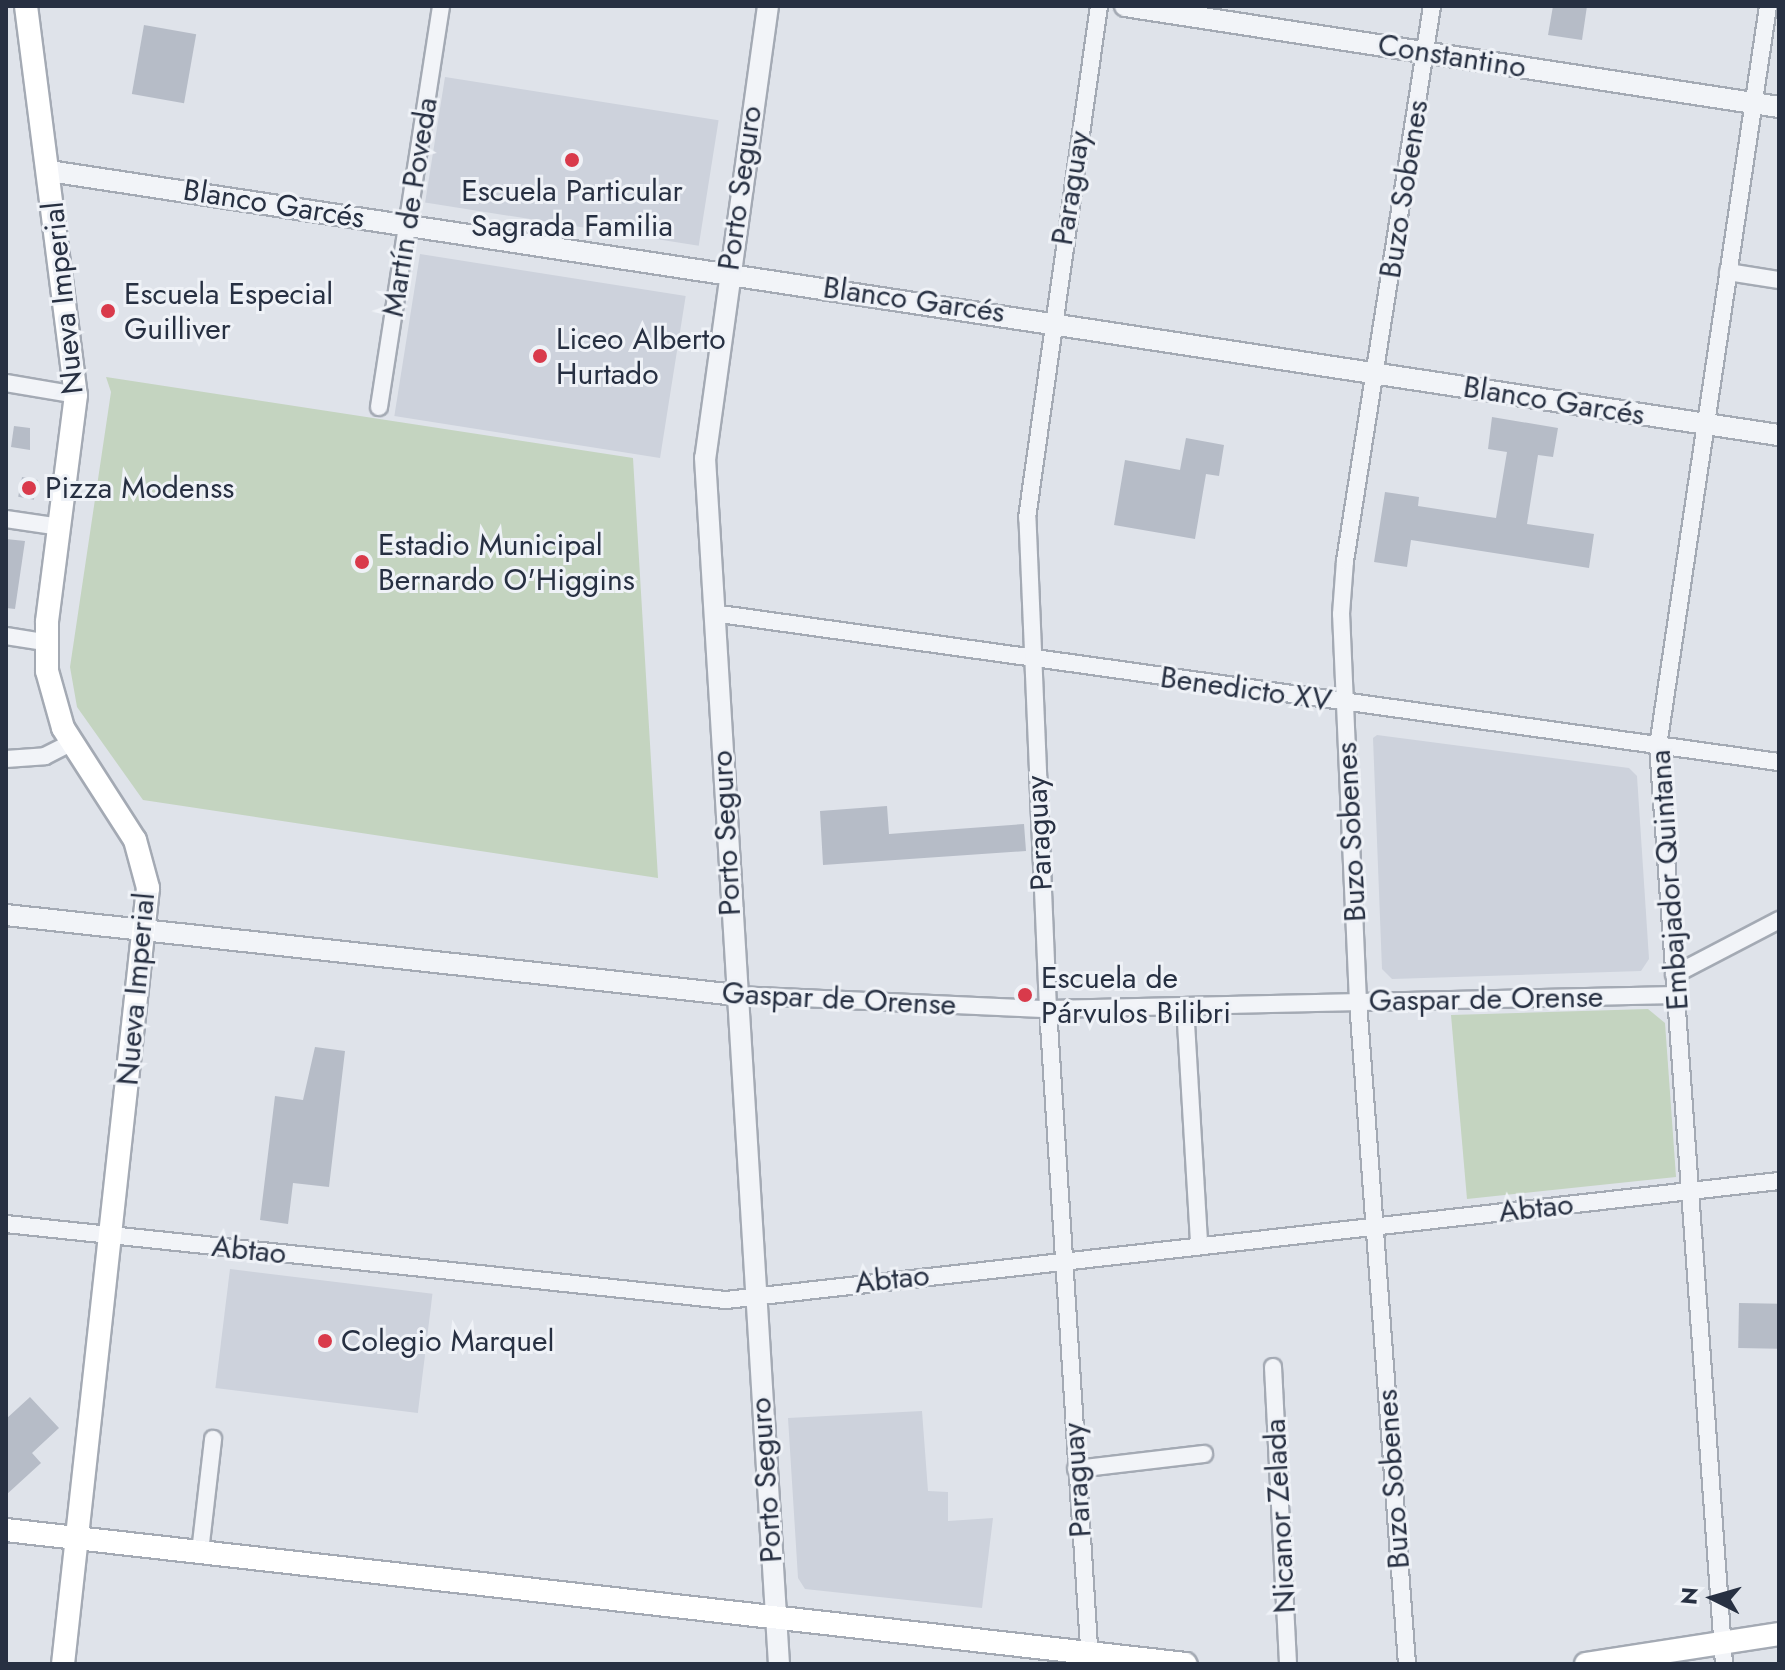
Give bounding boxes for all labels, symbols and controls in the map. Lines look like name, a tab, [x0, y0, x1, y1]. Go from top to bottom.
street label: Constantino	[1375, 27, 1529, 85]
street label: Martín de Poveda	[375, 95, 445, 319]
street label: Buzo Sobenes	[1372, 97, 1436, 281]
street label: Porto Seguro	[711, 103, 769, 273]
street label: Paraguay	[1044, 128, 1098, 248]
marker: Escuela Particular Sagrada Familia	[563, 151, 581, 169]
street label: Blanco Garcés	[181, 172, 367, 236]
place label: Escuela Particular Sagrada Familia	[461, 173, 683, 244]
street label: Nueva Imperial	[35, 200, 91, 396]
street label: Blanco Garcés	[821, 269, 1007, 331]
place label: Escuela Especial Guilliver	[124, 276, 333, 346]
marker: Escuela Especial Guilliver	[99, 302, 117, 320]
place label: Liceo Alberto Hurtado	[556, 321, 726, 392]
marker: Liceo Alberto Hurtado	[531, 347, 549, 365]
street label: Blanco Garcés	[1461, 369, 1647, 433]
place label: Pizza Modenss	[45, 470, 234, 506]
marker: Pizza Modenss	[20, 479, 38, 497]
place label: Estadio Municipal Bernardo O'Higgins	[378, 527, 635, 598]
marker: Estadio Municipal Bernardo O'Higgins	[353, 553, 371, 571]
street label: Benedicto XV	[1158, 659, 1334, 719]
street label: Buzo Sobenes	[1328, 741, 1374, 923]
street label: Porto Seguro	[704, 749, 748, 917]
street label: Embajador Quintana	[1642, 749, 1696, 1011]
street label: Paraguay	[1018, 775, 1060, 891]
street label: Nueva Imperial	[110, 891, 162, 1087]
place label: Escuela de Párvulos Bilibri	[1041, 960, 1231, 1030]
street label: Gaspar de Orense	[721, 975, 957, 1023]
street label: Gaspar de Orense	[1368, 979, 1604, 1019]
marker: Escuela de Párvulos Bilibri	[1016, 986, 1034, 1004]
street label: Abtao	[1497, 1186, 1575, 1230]
street label: Abtao	[210, 1228, 288, 1272]
street label: Abtao	[853, 1257, 931, 1301]
place label: Colegio Marquel	[341, 1323, 554, 1359]
marker: Colegio Marquel	[316, 1332, 334, 1350]
street label: Buzo Sobenes	[1369, 1388, 1417, 1570]
street label: Porto Seguro	[742, 1396, 790, 1564]
street label: Nicanor Zelada	[1257, 1418, 1303, 1614]
street label: Paraguay	[1055, 1421, 1099, 1539]
north arrow	[1673, 1558, 1753, 1638]
text: N	[1672, 1586, 1706, 1606]

